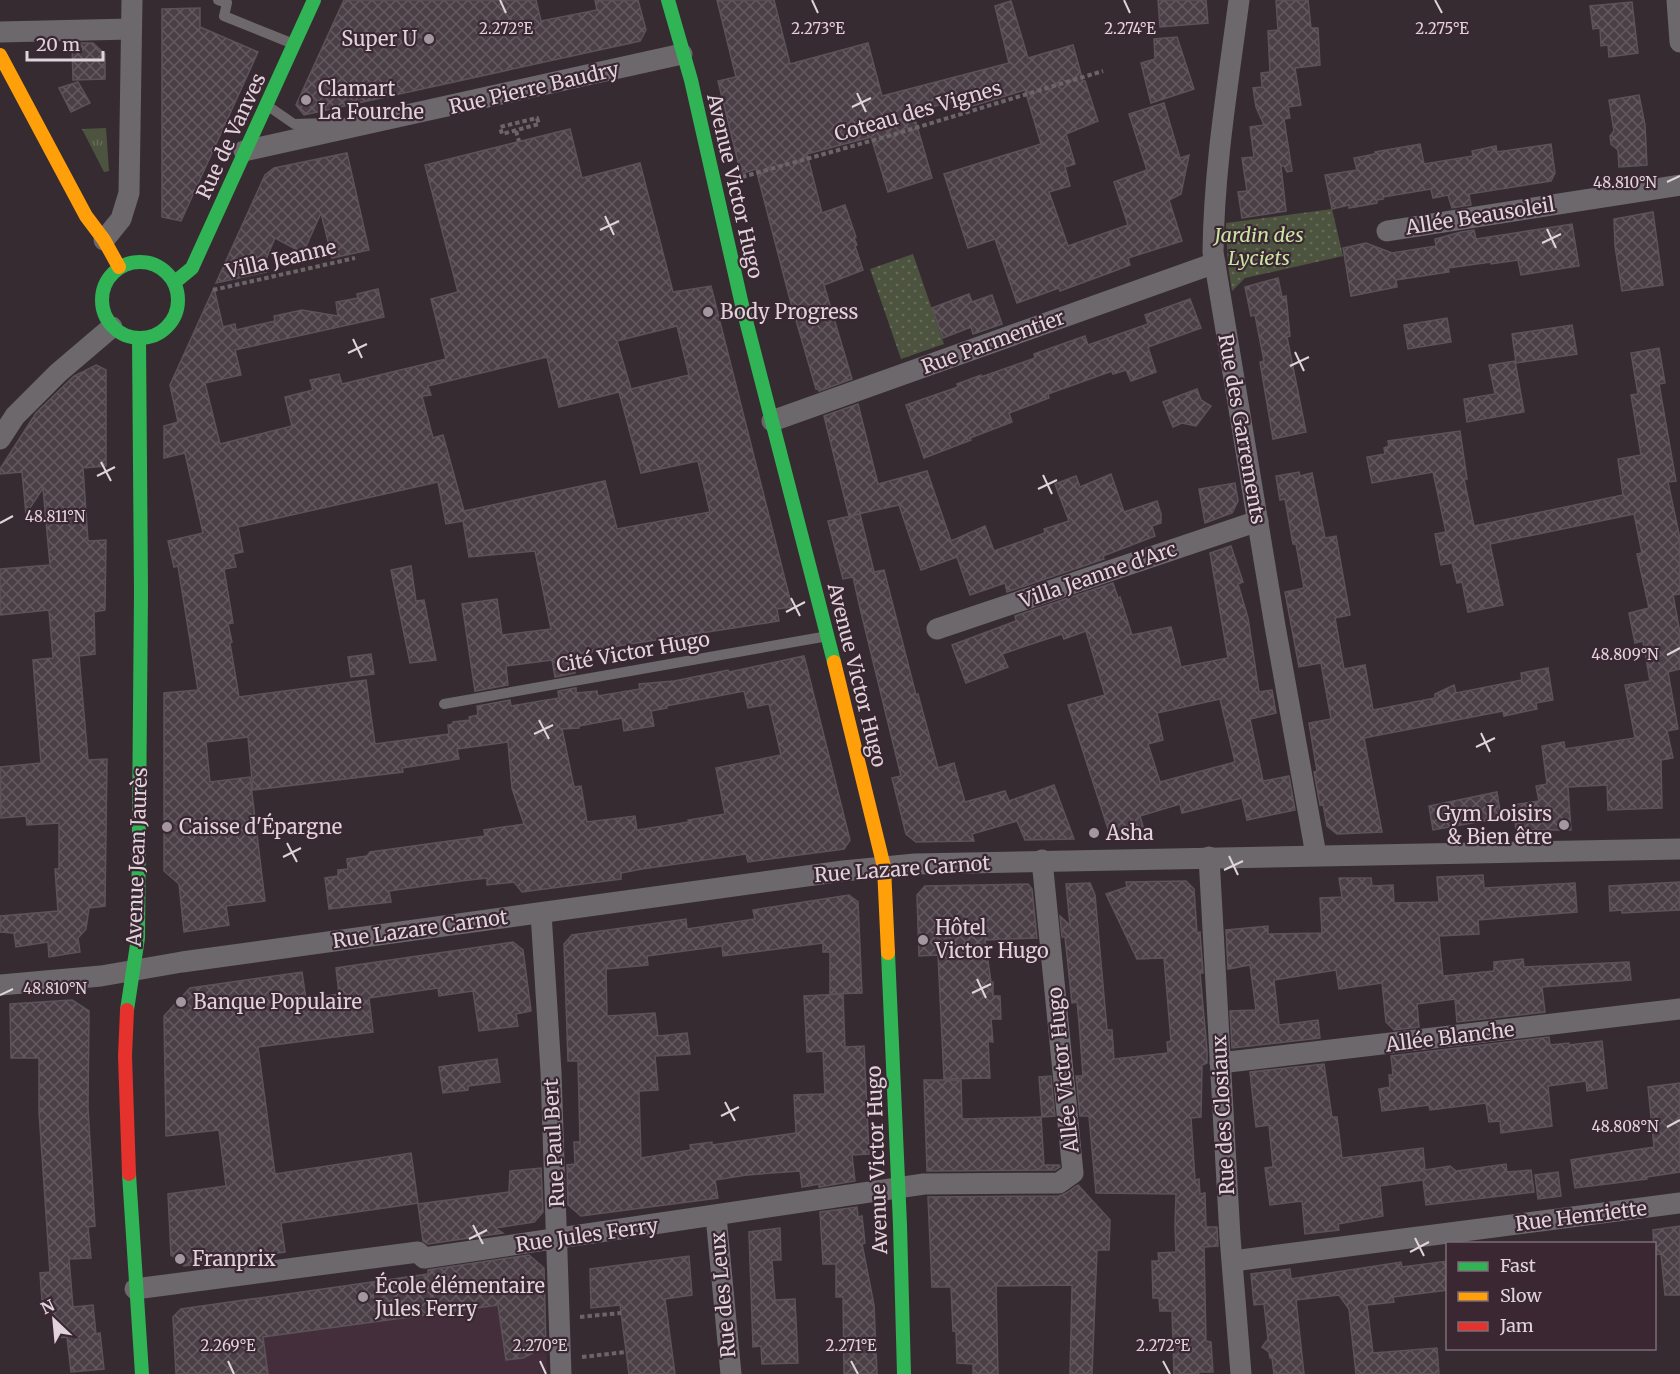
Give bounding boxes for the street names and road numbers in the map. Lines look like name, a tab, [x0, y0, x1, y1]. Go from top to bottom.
street label: Rue Pierre Baudry	[447, 56, 622, 119]
street label: Rue de Vanves	[190, 69, 271, 203]
street label: Coteau des Vignes	[831, 75, 1004, 146]
street label: Avenue Victor Hugo	[702, 90, 769, 281]
street label: Allée Beausoleil	[1403, 191, 1556, 240]
street label: Villa Jeanne	[222, 234, 338, 284]
street label: Rue Parmentier	[918, 304, 1068, 379]
street label: Rue des Garrements	[1213, 332, 1272, 526]
street label: Villa Jeanne d'Arc	[1015, 536, 1180, 613]
street label: Avenue Victor Hugo	[822, 579, 893, 770]
street label: Cité Victor Hugo	[554, 626, 712, 677]
street label: Avenue Jean Jaurès	[121, 767, 152, 948]
street label: Rue Lazare Carnot	[813, 850, 991, 887]
street label: Rue Lazare Carnot	[331, 904, 509, 953]
street label: Allée Victor Hugo	[1041, 986, 1084, 1155]
street label: Allée Blanche	[1383, 1016, 1516, 1057]
street label: Rue des Closiaux	[1206, 1034, 1239, 1196]
street label: Avenue Victor Hugo	[861, 1065, 892, 1256]
street label: Rue Paul Bert	[538, 1078, 569, 1208]
street label: Rue Henriette	[1514, 1195, 1648, 1236]
street label: Rue Jules Ferry	[514, 1212, 660, 1257]
street label: Rue des Leux	[705, 1231, 740, 1359]

